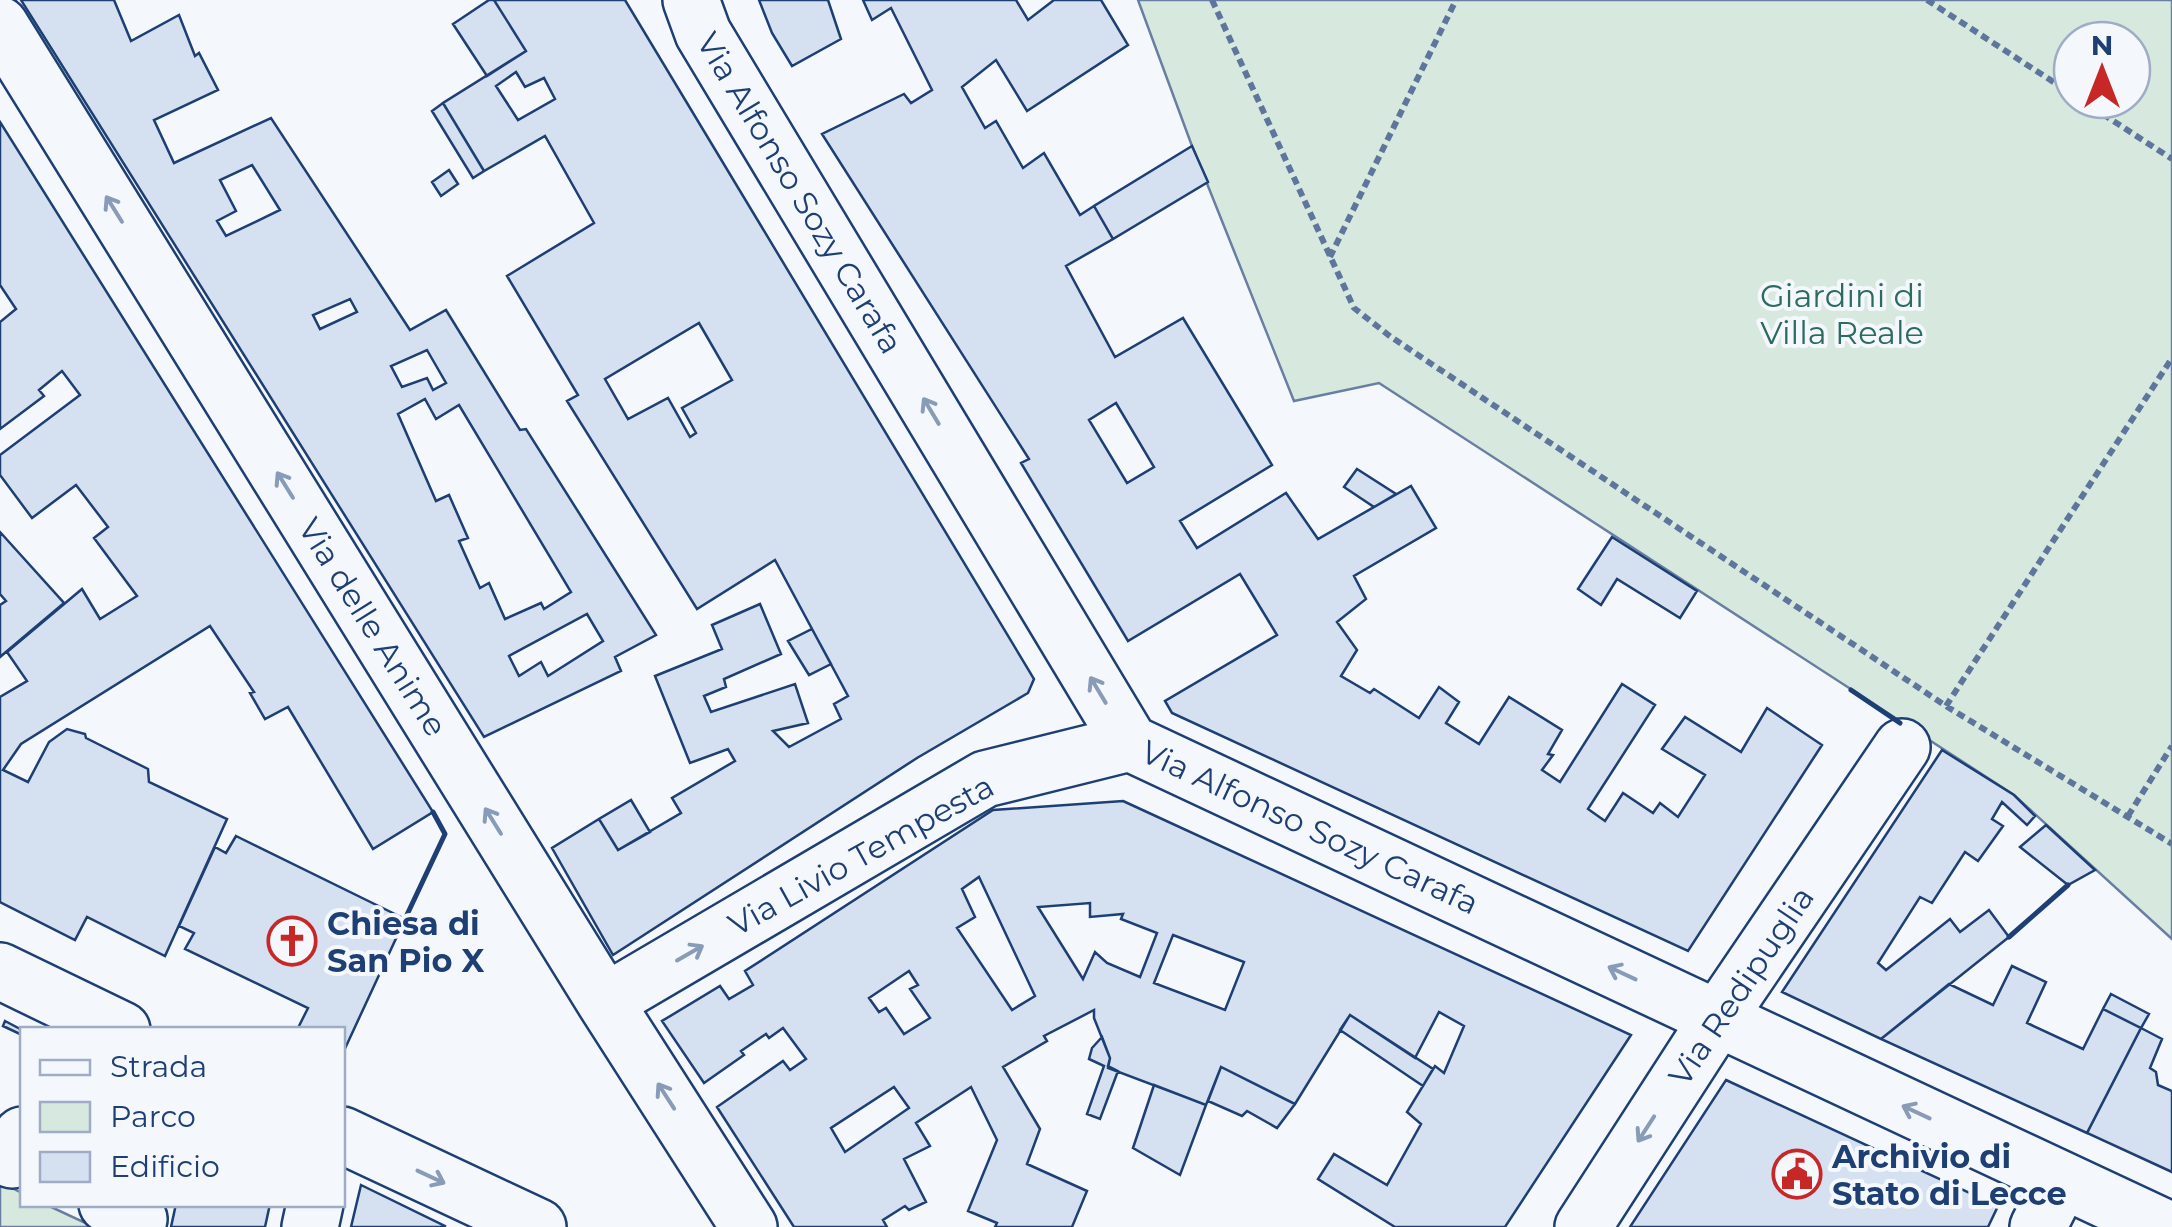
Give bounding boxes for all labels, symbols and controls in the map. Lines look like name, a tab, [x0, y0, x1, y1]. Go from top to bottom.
north arrow	[2052, 20, 2152, 120]
street label: Via Alfonso Sozy Carafa	[689, 25, 911, 361]
text: N	[2091, 28, 2113, 62]
one-way arrow	[104, 195, 124, 224]
park label: Giardini di Villa Reale	[1760, 276, 1924, 352]
one-way arrow	[921, 397, 941, 426]
one-way arrow	[275, 471, 295, 500]
street label: Via delle Anime	[290, 511, 456, 743]
one-way arrow	[1088, 676, 1108, 705]
street label: Via Alfonso Sozy Carafa	[1135, 732, 1485, 922]
street label: Via Livio Tempesta	[722, 766, 1000, 944]
one-way arrow	[483, 807, 503, 836]
street label: Via Redipuglia	[1660, 879, 1822, 1093]
place label: Chiesa di San Pio X	[327, 904, 484, 980]
church icon: Chiesa di San Pio X	[266, 915, 318, 967]
one-way arrow	[675, 943, 703, 963]
one-way arrow	[1608, 962, 1638, 981]
legend	[20, 1027, 345, 1207]
text: Strada	[110, 1048, 207, 1085]
one-way arrow	[655, 1083, 676, 1111]
text: Parco	[110, 1098, 196, 1135]
one-way arrow	[1901, 1102, 1931, 1121]
one-way arrow	[1636, 1114, 1657, 1143]
place label: Archivio di Stato di Lecce	[1831, 1137, 2067, 1213]
text: Edificio	[110, 1148, 220, 1185]
public building icon: Archivio di Stato di Lecce	[1771, 1148, 1823, 1200]
one-way arrow	[415, 1169, 446, 1187]

